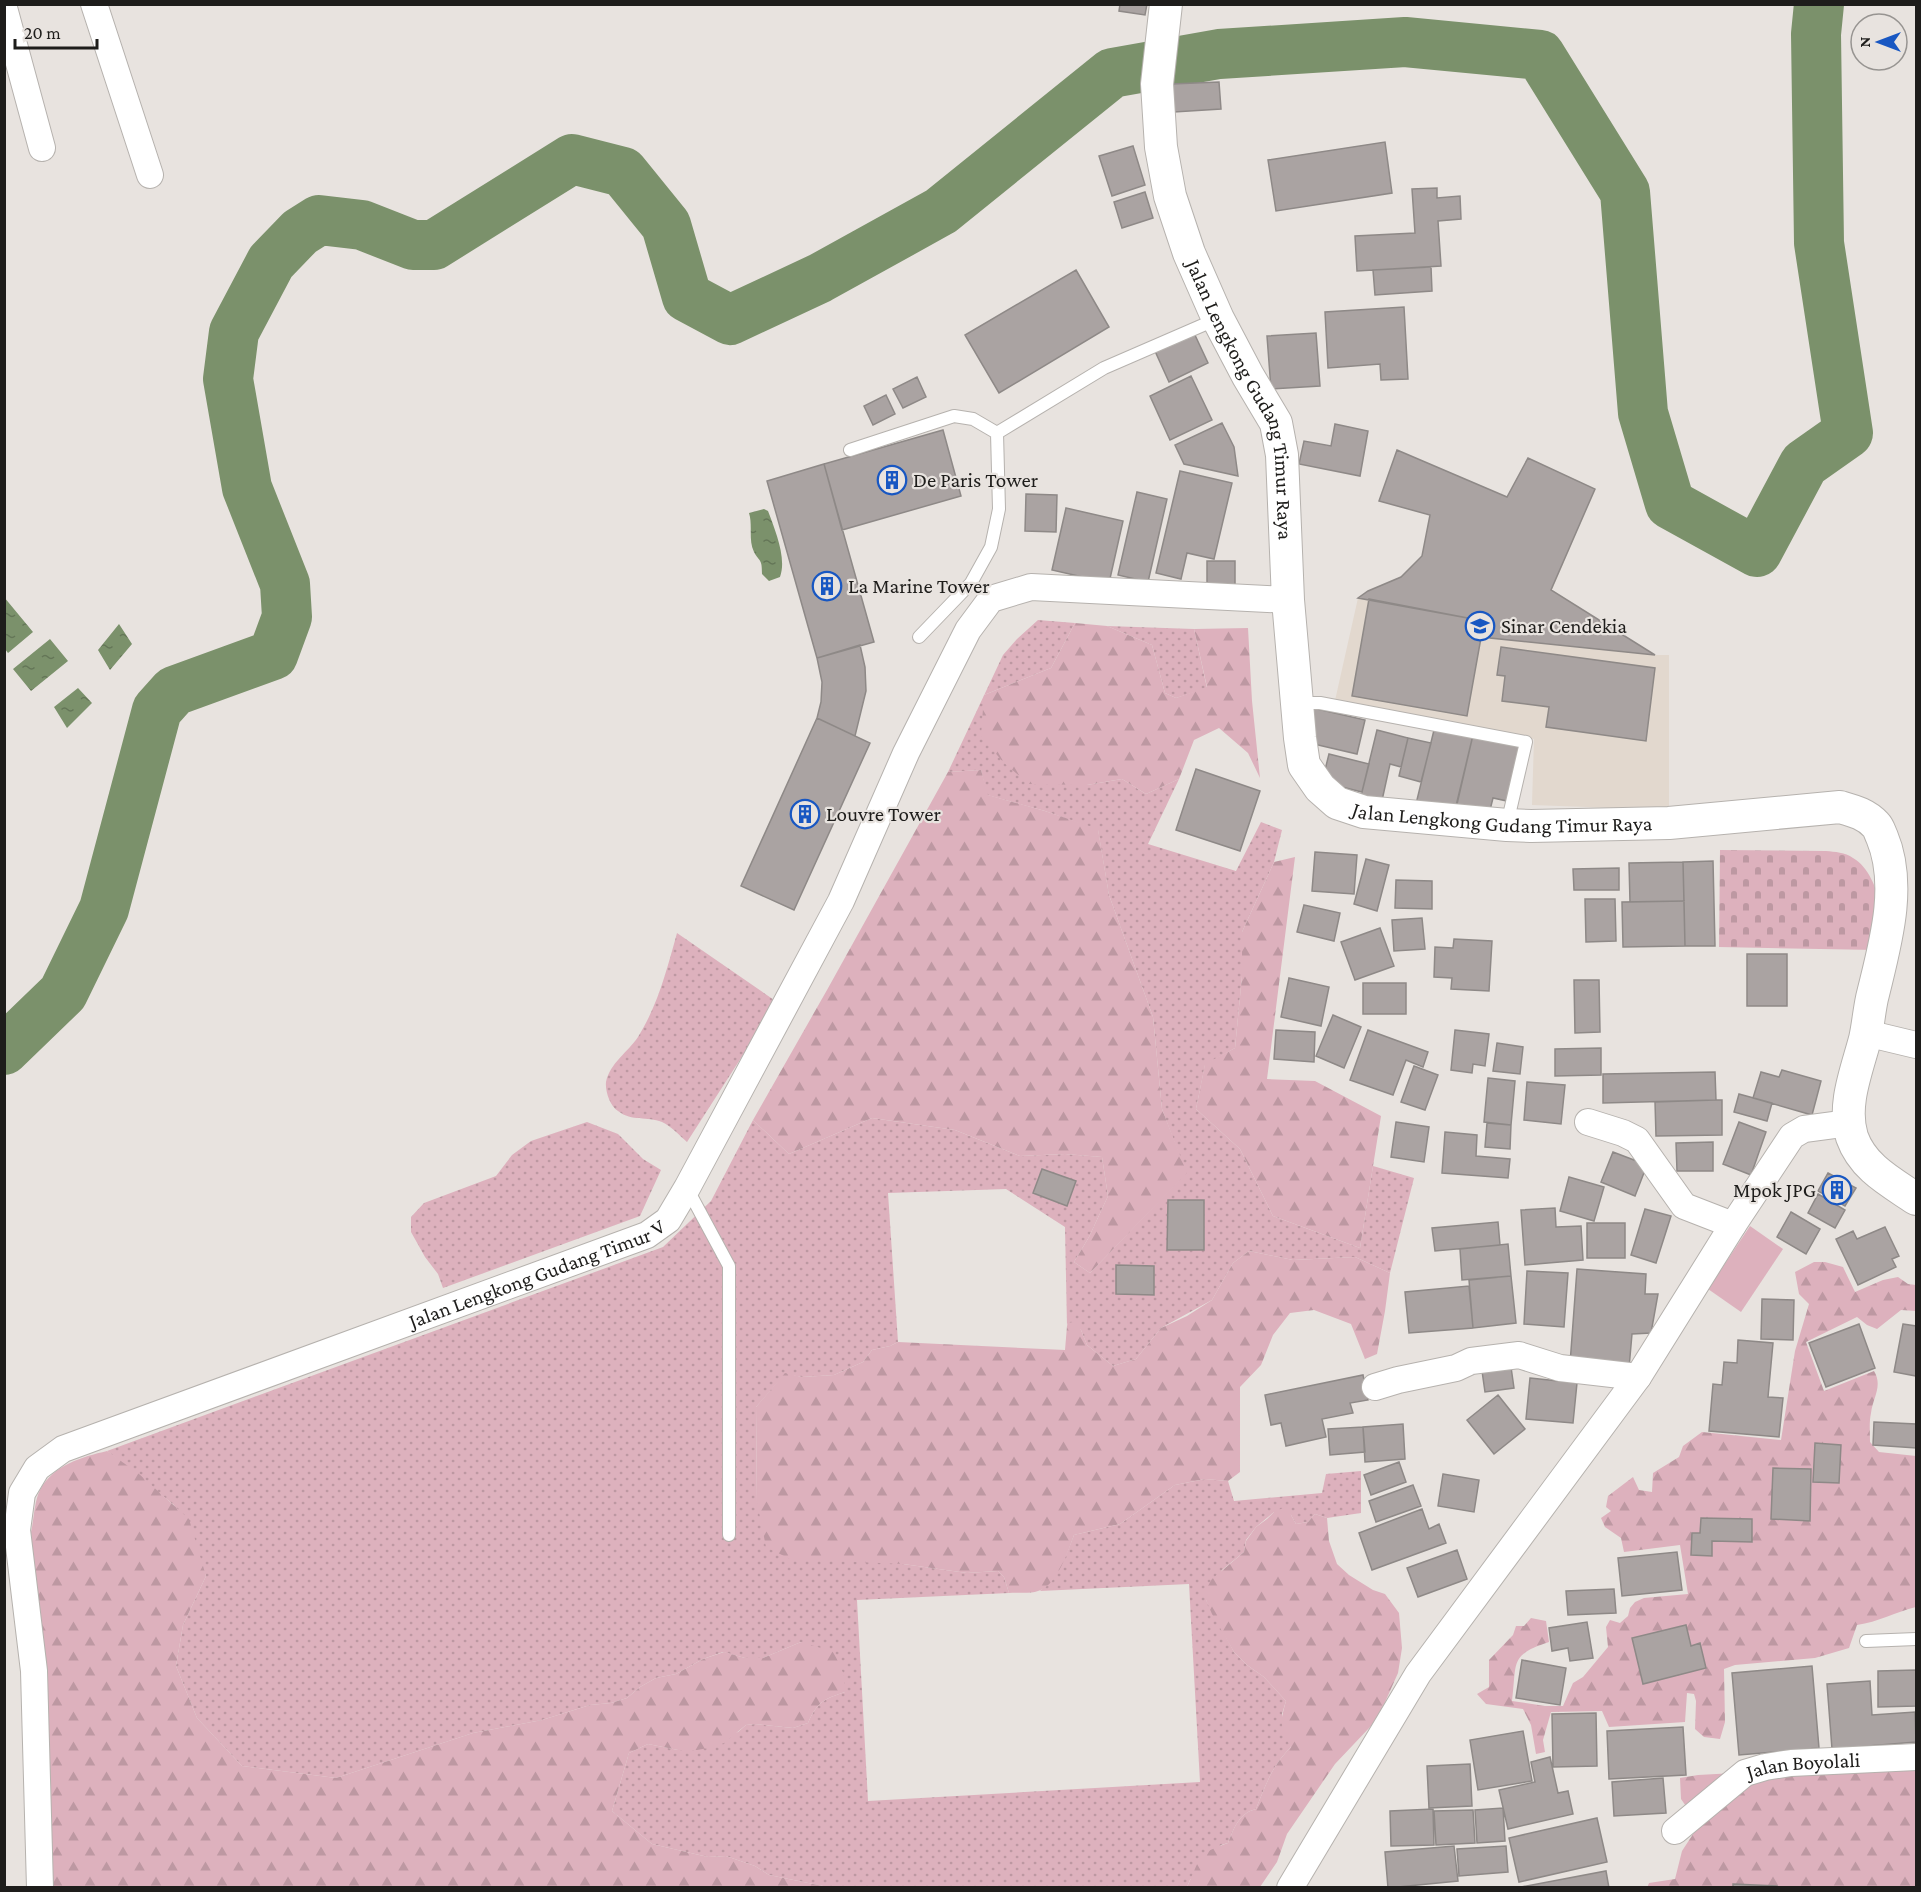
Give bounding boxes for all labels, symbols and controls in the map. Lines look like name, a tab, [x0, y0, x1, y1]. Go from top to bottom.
scale bar	[15, 12, 98, 50]
north arrow	[1849, 12, 1909, 72]
text: 20 m	[24, 23, 61, 43]
text: N	[1856, 36, 1873, 47]
street label: Jalan Lengkong Gudang Timur Raya	[1180, 254, 1298, 541]
building icon: De Paris Tower	[876, 464, 908, 496]
place label: De Paris Tower	[913, 468, 1039, 492]
building icon: La Marine Tower	[811, 570, 843, 602]
place label: La Marine Tower	[848, 574, 990, 598]
school or university icon: Sinar Cendekia	[1464, 610, 1496, 642]
place label: Sinar Cendekia	[1501, 614, 1627, 638]
street label: Jalan Lengkong Gudang Timur Raya	[1347, 796, 1653, 838]
building icon: Louvre Tower	[789, 798, 821, 830]
place label: Louvre Tower	[826, 802, 941, 826]
building icon: Mpok JPG	[1821, 1174, 1853, 1206]
place label: Mpok JPG	[1733, 1178, 1816, 1202]
street label: Jalan Lengkong Gudang Timur V	[404, 1214, 670, 1334]
street label: Jalan Boyolali	[1741, 1748, 1861, 1785]

